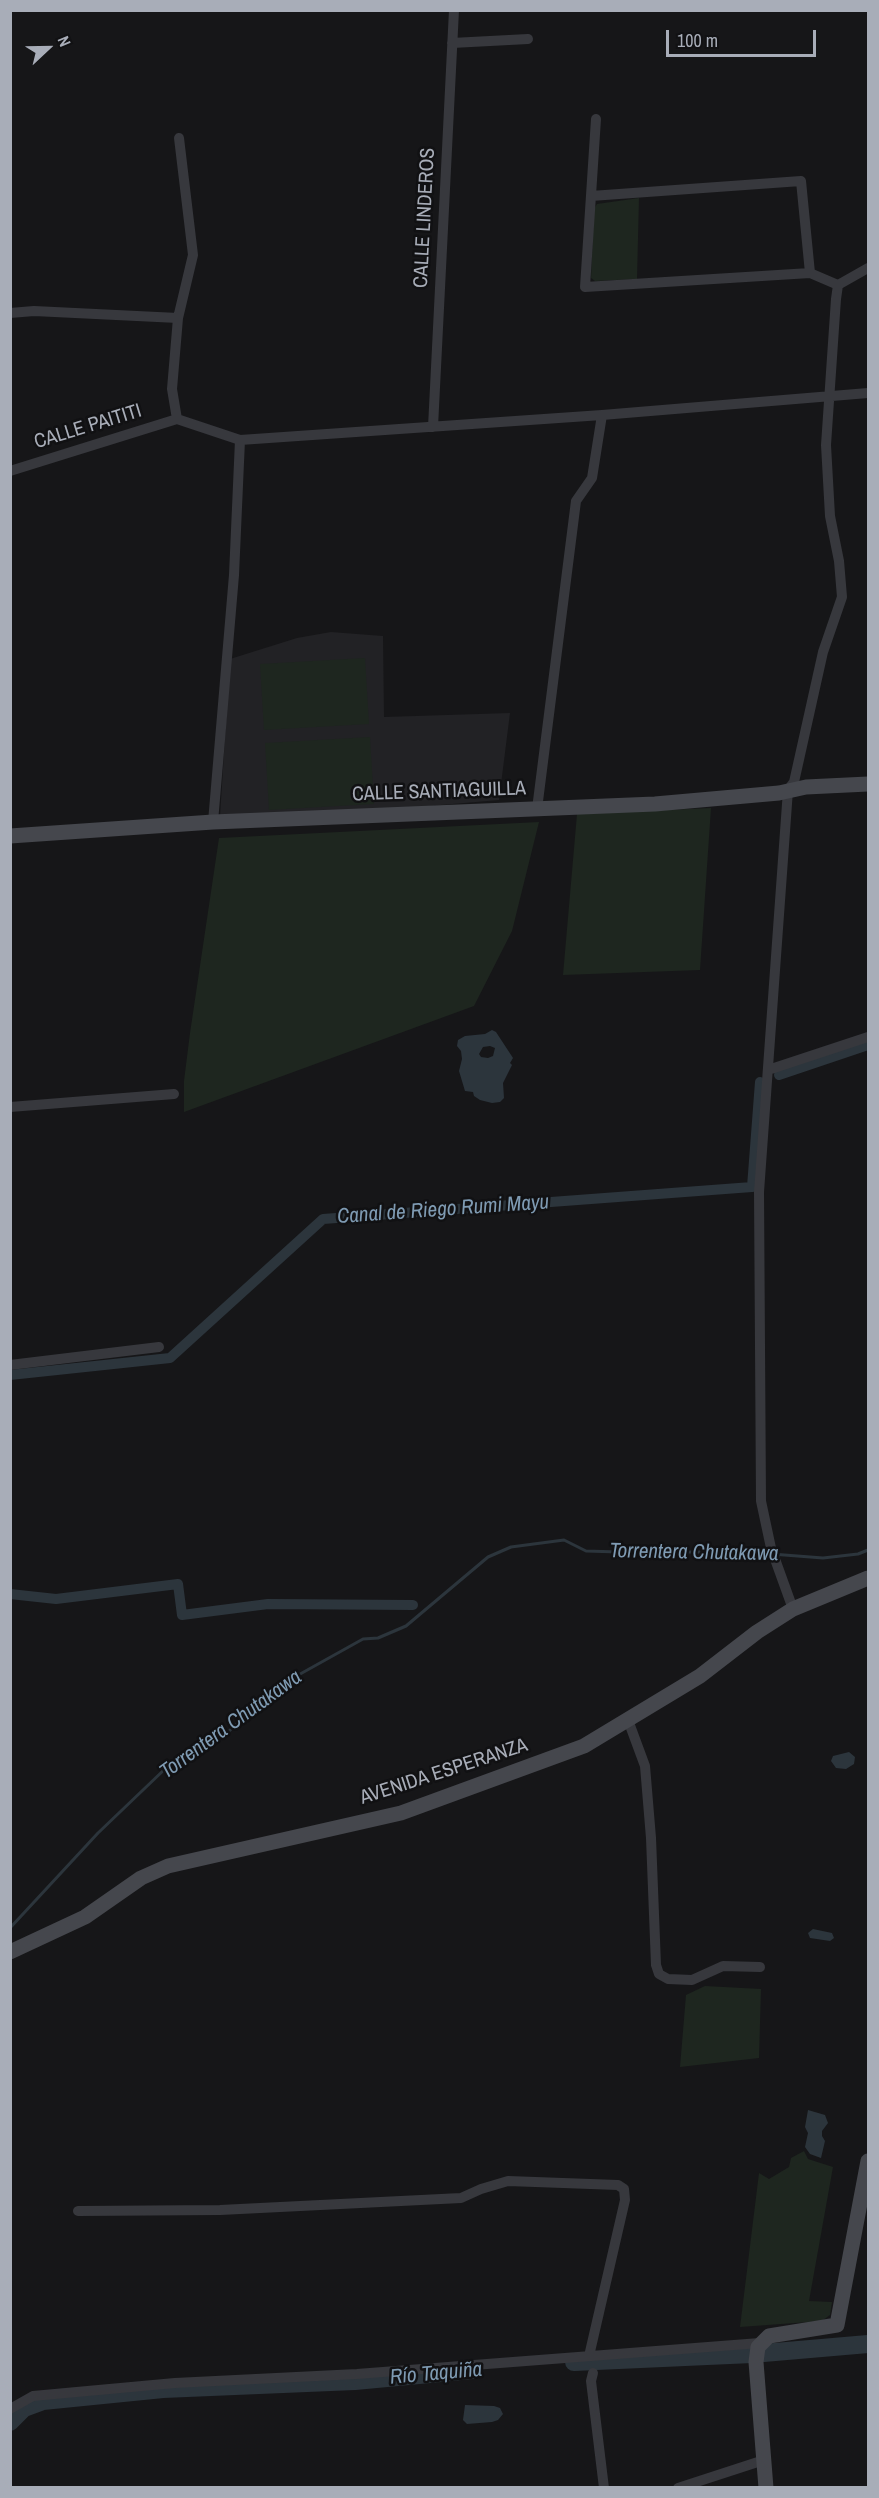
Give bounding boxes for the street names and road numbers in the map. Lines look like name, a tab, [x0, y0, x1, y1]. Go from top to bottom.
street label: CALLE LINDEROS	[409, 147, 441, 289]
street label: CALLE PAITITI	[31, 399, 145, 455]
street label: CALLE SANTIAGUILLA	[352, 777, 526, 807]
street label: AVENIDA ESPERANZA	[357, 1734, 531, 1810]

